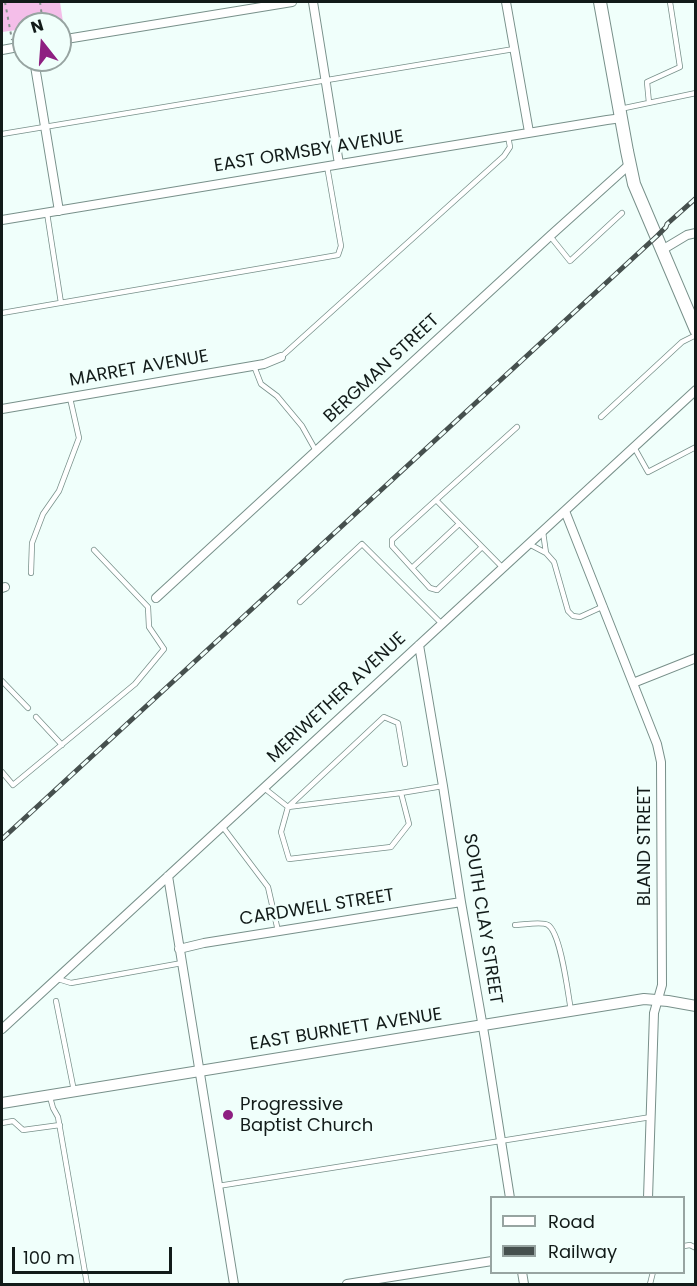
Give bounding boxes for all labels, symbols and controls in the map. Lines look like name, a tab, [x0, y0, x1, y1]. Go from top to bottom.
north arrow	[12, 12, 72, 72]
text: N	[28, 13, 46, 39]
street label: EAST ORMSBY AVENUE	[213, 126, 405, 178]
street label: BERGMAN STREET	[320, 310, 444, 428]
street label: MARRET AVENUE	[68, 346, 210, 392]
street label: MERIWETHER AVENUE	[263, 628, 411, 768]
street label: BLAND STREET	[634, 786, 656, 906]
street label: SOUTH CLAY STREET	[458, 832, 506, 1006]
street label: CARDWELL STREET	[238, 885, 396, 931]
street label: EAST BURNETT AVENUE	[248, 1004, 444, 1056]
place label: Progressive Baptist Church	[240, 1094, 373, 1136]
marker: Progressive Baptist Church	[221, 1108, 235, 1122]
legend	[490, 1196, 685, 1274]
text: Road	[548, 1209, 595, 1234]
scale bar	[15, 1235, 176, 1273]
text: Railway	[548, 1239, 617, 1264]
text: 100 m	[23, 1245, 75, 1270]

